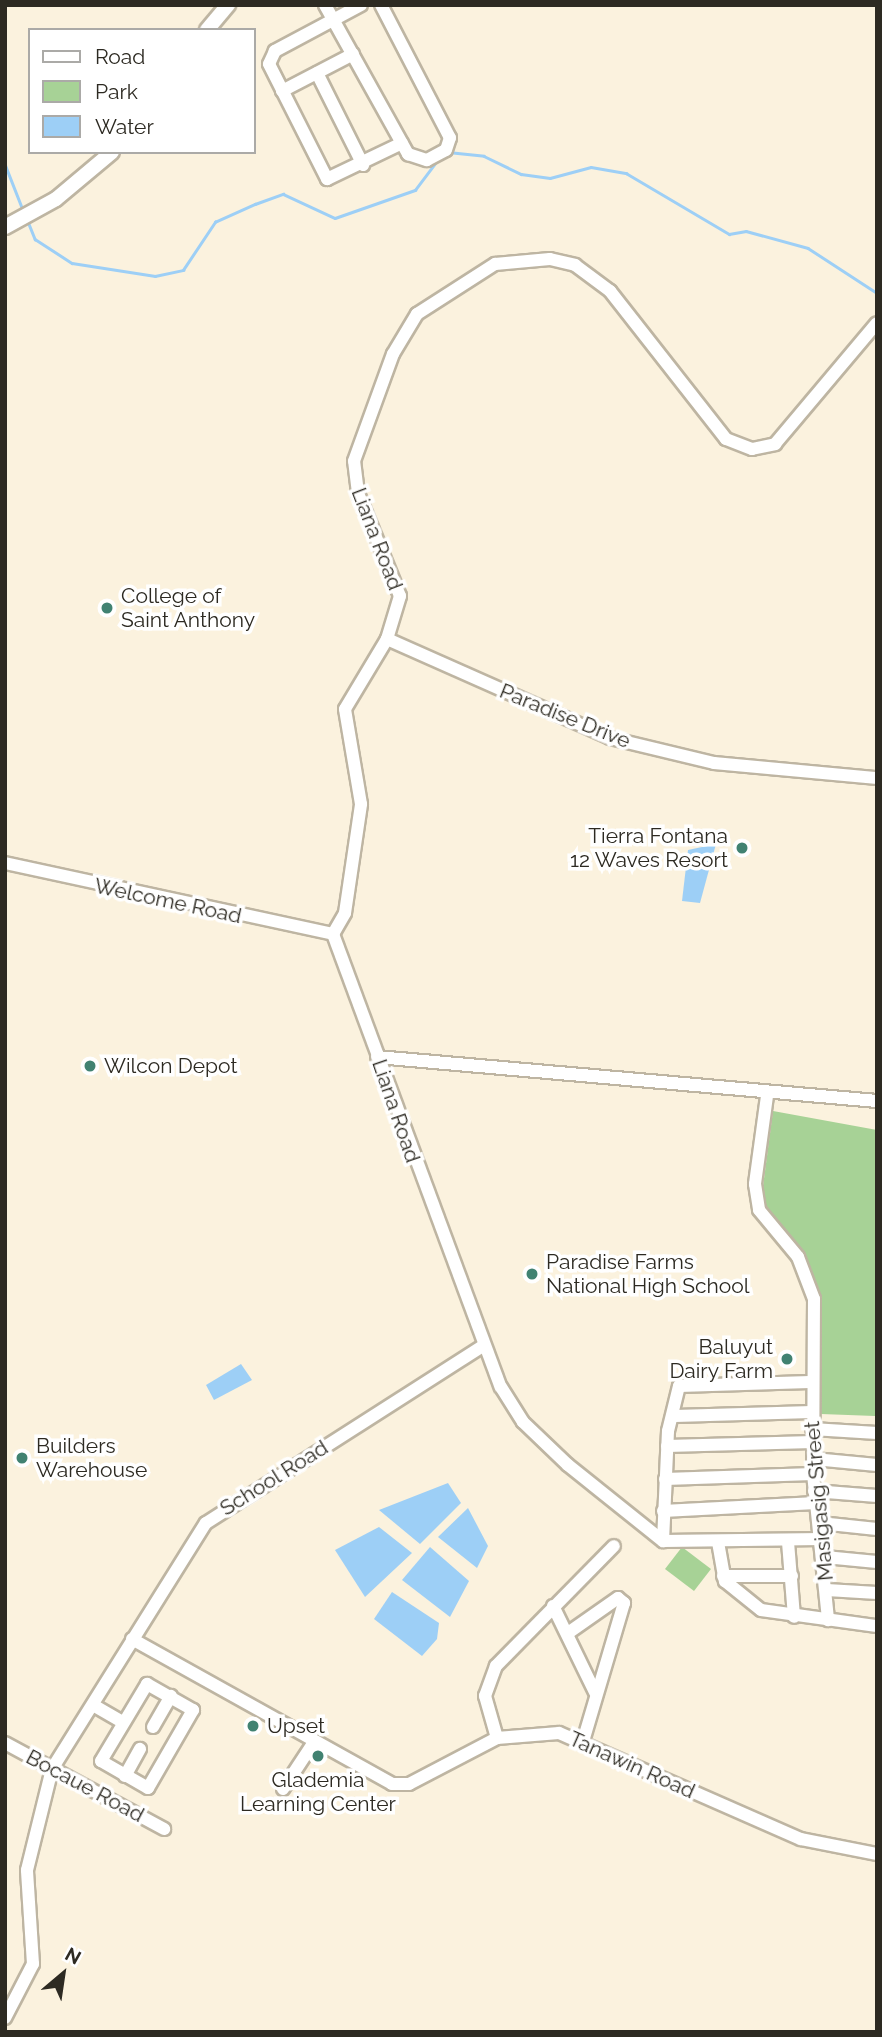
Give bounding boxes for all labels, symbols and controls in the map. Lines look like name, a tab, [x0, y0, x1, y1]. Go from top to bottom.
legend	[28, 28, 256, 154]
text: Road	[95, 44, 145, 69]
text: Park	[95, 79, 138, 104]
text: Water	[95, 114, 154, 139]
street label: Liana Road	[346, 484, 408, 594]
place label: College of Saint Anthony	[121, 583, 256, 633]
marker: College of Saint Anthony	[99, 600, 115, 616]
street label: Paradise Drive	[496, 678, 634, 754]
place label: Tierra Fontana 12 Waves Resort	[569, 823, 728, 873]
marker: Tierra Fontana 12 Waves Resort	[734, 840, 750, 856]
street label: Welcome Road	[92, 873, 244, 929]
place label: Wilcon Depot	[104, 1053, 237, 1079]
street label: Liana Road	[367, 1056, 425, 1166]
marker: Wilcon Depot	[82, 1058, 98, 1074]
place label: Paradise Farms National High School	[546, 1249, 750, 1299]
marker: Paradise Farms National High School	[524, 1266, 540, 1282]
place label: Baluyut Dairy Farm	[669, 1334, 773, 1384]
marker: Baluyut Dairy Farm	[779, 1351, 795, 1367]
street label: Masigasig Street	[799, 1420, 839, 1582]
place label: Builders Warehouse	[36, 1433, 147, 1483]
street label: School Road	[215, 1435, 333, 1521]
marker: Builders Warehouse	[14, 1450, 30, 1466]
place label: Upset	[267, 1713, 325, 1739]
marker: Upset	[245, 1718, 261, 1734]
street label: Tanawin Road	[565, 1726, 699, 1804]
street label: Bocaue Road	[22, 1744, 148, 1828]
marker: Glademia Learning Center	[310, 1748, 326, 1764]
place label: Glademia Learning Center	[240, 1767, 396, 1817]
north arrow	[28, 1939, 98, 2009]
text: N	[62, 1942, 85, 1969]

